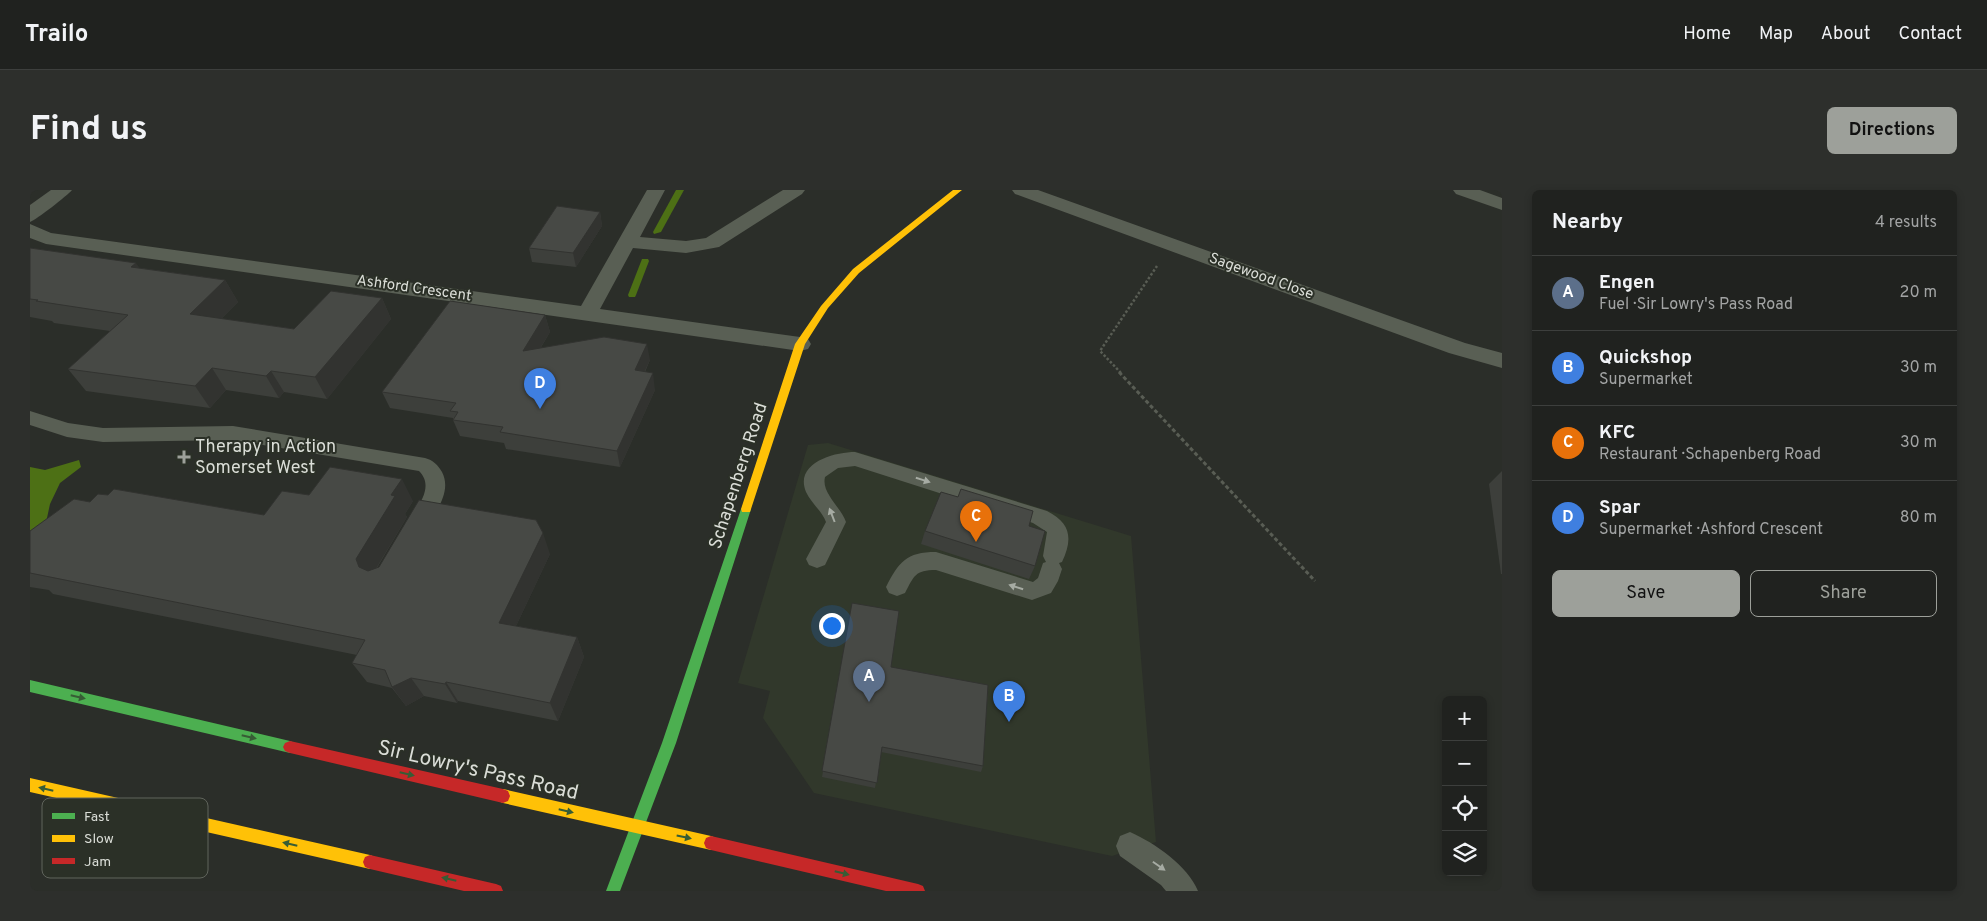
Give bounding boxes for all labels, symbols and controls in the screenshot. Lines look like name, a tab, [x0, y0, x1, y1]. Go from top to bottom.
text: Trailo	[25, 20, 88, 50]
text: Home	[1683, 23, 1731, 46]
text: Map	[1759, 23, 1793, 46]
text: About	[1821, 23, 1870, 46]
text: Contact	[1898, 23, 1962, 46]
button: Directions	[1827, 107, 1957, 154]
text: Find us	[30, 108, 148, 152]
text: Nearby	[1552, 209, 1623, 236]
text: 4 results	[1875, 213, 1937, 233]
street label: Sagewood Close	[1206, 249, 1316, 305]
text: Engen	[1599, 271, 1655, 295]
street label: Ashford Crescent	[355, 272, 473, 306]
text: A	[1562, 283, 1574, 303]
text: 20 m	[1900, 283, 1937, 303]
text: Fuel · Sir Lowry's Pass Road	[1599, 295, 1793, 315]
text: Quickshop	[1599, 346, 1692, 370]
text: B	[1562, 358, 1574, 378]
text: 30 m	[1900, 358, 1937, 378]
pin: D	[524, 368, 556, 409]
text: Supermarket	[1599, 370, 1693, 390]
street label: Schapenberg Road	[704, 400, 774, 552]
text: KFC	[1599, 421, 1635, 445]
text: C	[1563, 433, 1573, 453]
text: 30 m	[1900, 433, 1937, 453]
place label: Therapy in Action Somerset West	[195, 436, 336, 480]
text: Restaurant · Schapenberg Road	[1599, 445, 1821, 465]
marker: Therapy in Action Somerset West	[177, 450, 191, 464]
one-way arrow	[916, 477, 931, 485]
text: Spar	[1599, 496, 1640, 520]
pin: C	[960, 501, 992, 542]
one-way arrow	[828, 507, 836, 522]
text: D	[1562, 508, 1574, 528]
text: 80 m	[1900, 508, 1937, 528]
text: Supermarket · Ashford Crescent	[1599, 520, 1823, 540]
button: Save	[1552, 570, 1740, 617]
button: Share	[1750, 570, 1937, 617]
one-way arrow	[1008, 583, 1023, 591]
your location	[819, 613, 845, 639]
pin: A	[853, 661, 885, 702]
pin: B	[993, 681, 1025, 722]
one-way arrow	[70, 693, 85, 701]
map controls	[1442, 696, 1487, 876]
button: +	[1442, 696, 1487, 741]
one-way arrow	[242, 733, 257, 741]
street label: Sir Lowry's Pass Road	[375, 735, 581, 807]
button: −	[1442, 741, 1487, 786]
one-way arrow	[400, 770, 415, 778]
one-way arrow	[38, 784, 54, 792]
button: locate	[1442, 786, 1487, 831]
legend	[42, 798, 208, 878]
one-way arrow	[558, 807, 573, 815]
text: Fast	[84, 809, 110, 826]
text: Slow	[84, 831, 114, 848]
button: layers	[1442, 831, 1487, 876]
one-way arrow	[676, 833, 691, 841]
one-way arrow	[282, 840, 298, 848]
text: Jam	[84, 854, 111, 871]
one-way arrow	[1152, 861, 1166, 871]
one-way arrow	[835, 869, 850, 877]
one-way arrow	[441, 875, 456, 883]

